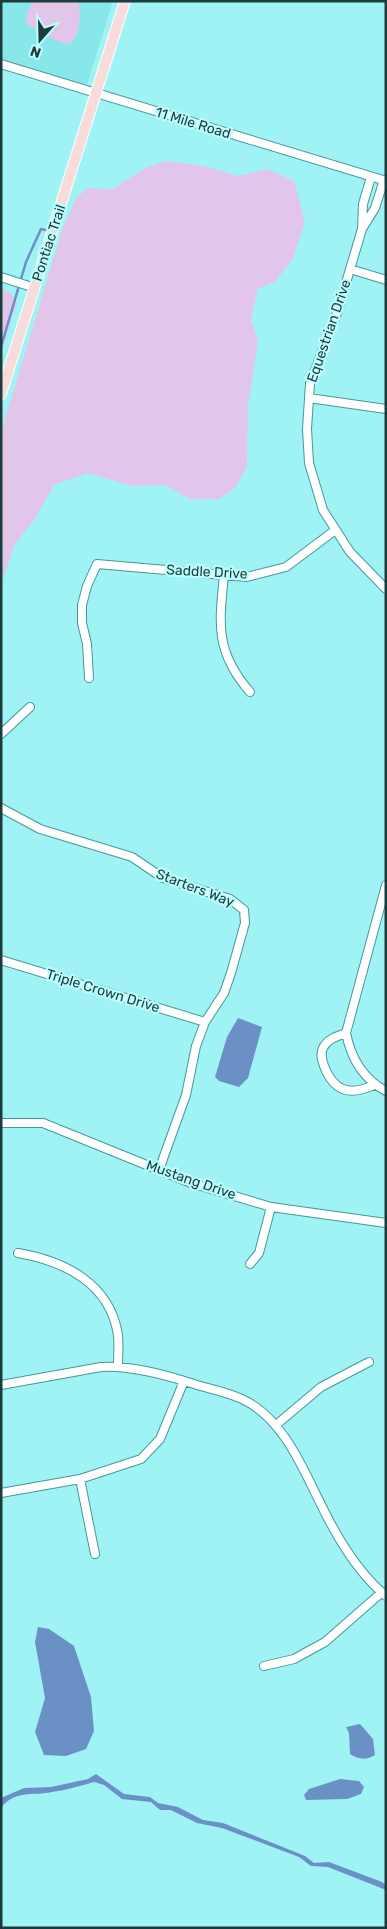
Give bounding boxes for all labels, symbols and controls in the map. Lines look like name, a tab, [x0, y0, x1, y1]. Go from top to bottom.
north arrow	[15, 15, 65, 65]
text: N	[28, 42, 43, 61]
street label: 11 Mile Road	[153, 104, 233, 142]
street label: Pontiac Trail	[29, 203, 69, 283]
street label: Equestrian Drive	[303, 277, 355, 385]
street label: Saddle Drive	[166, 561, 248, 583]
street label: Starters Way	[153, 865, 237, 911]
street label: Triple Crown Drive	[44, 966, 162, 1016]
street label: Mustang Drive	[144, 1157, 238, 1203]

